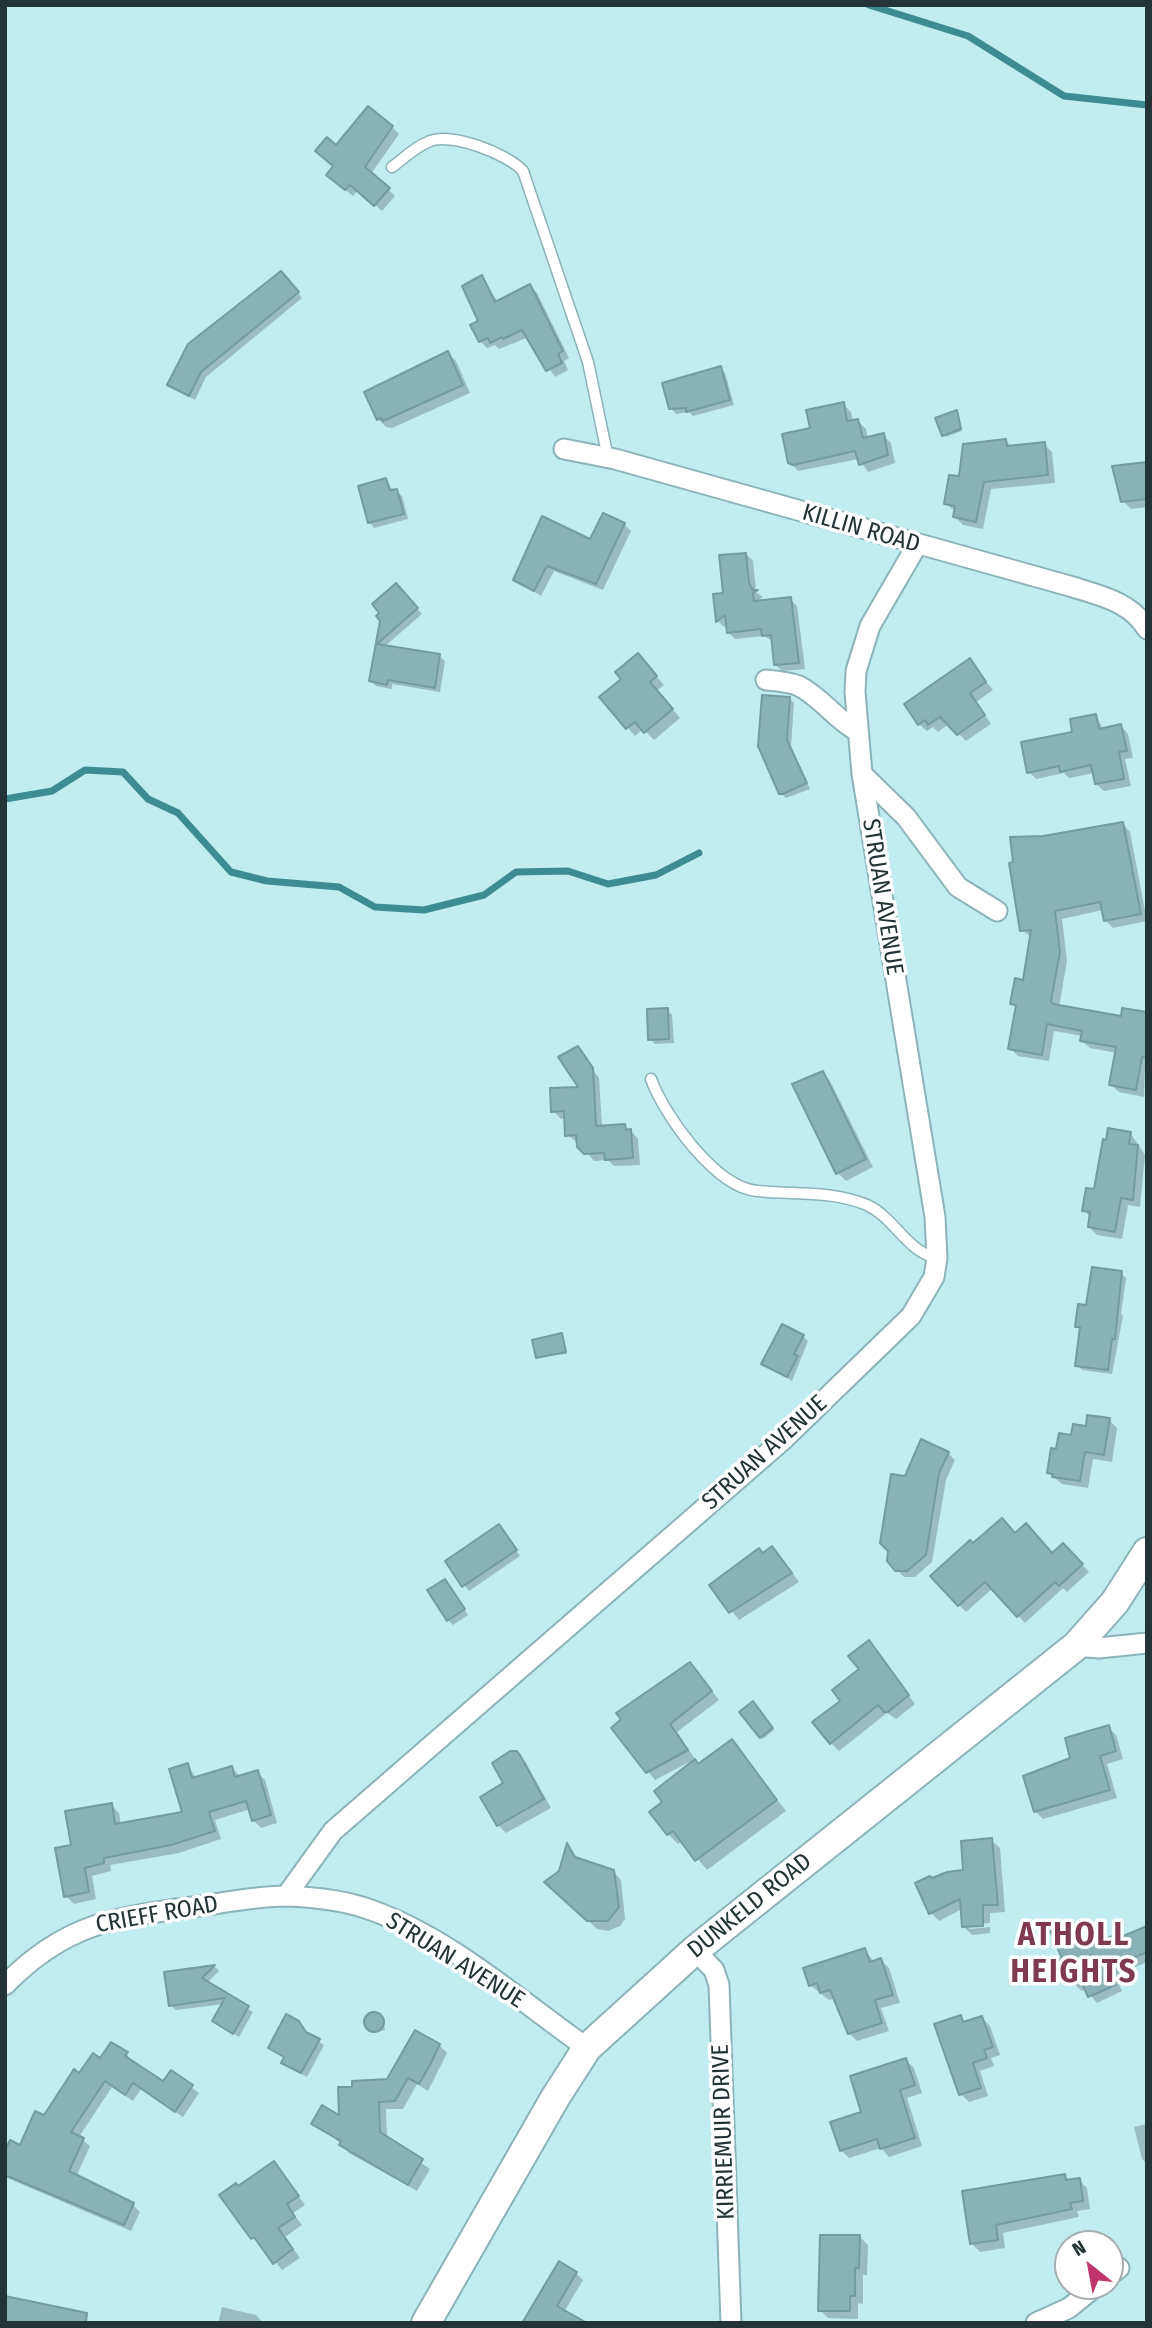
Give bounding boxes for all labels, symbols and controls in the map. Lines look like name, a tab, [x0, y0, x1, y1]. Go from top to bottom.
street label: KILLIN ROAD	[799, 498, 923, 560]
street label: STRUAN AVENUE	[855, 817, 909, 977]
street label: STRUAN AVENUE	[697, 1390, 833, 1516]
street label: DUNKELD ROAD	[682, 1847, 818, 1965]
street label: CRIEFF ROAD	[94, 1890, 220, 1940]
street label: STRUAN AVENUE	[380, 1907, 530, 2015]
district label: ATHOLL HEIGHTS	[1011, 1917, 1137, 1992]
street label: KIRRIEMUIR DRIVE	[707, 2044, 741, 2220]
north arrow	[1054, 2230, 1124, 2300]
text: N	[1068, 2235, 1090, 2261]

